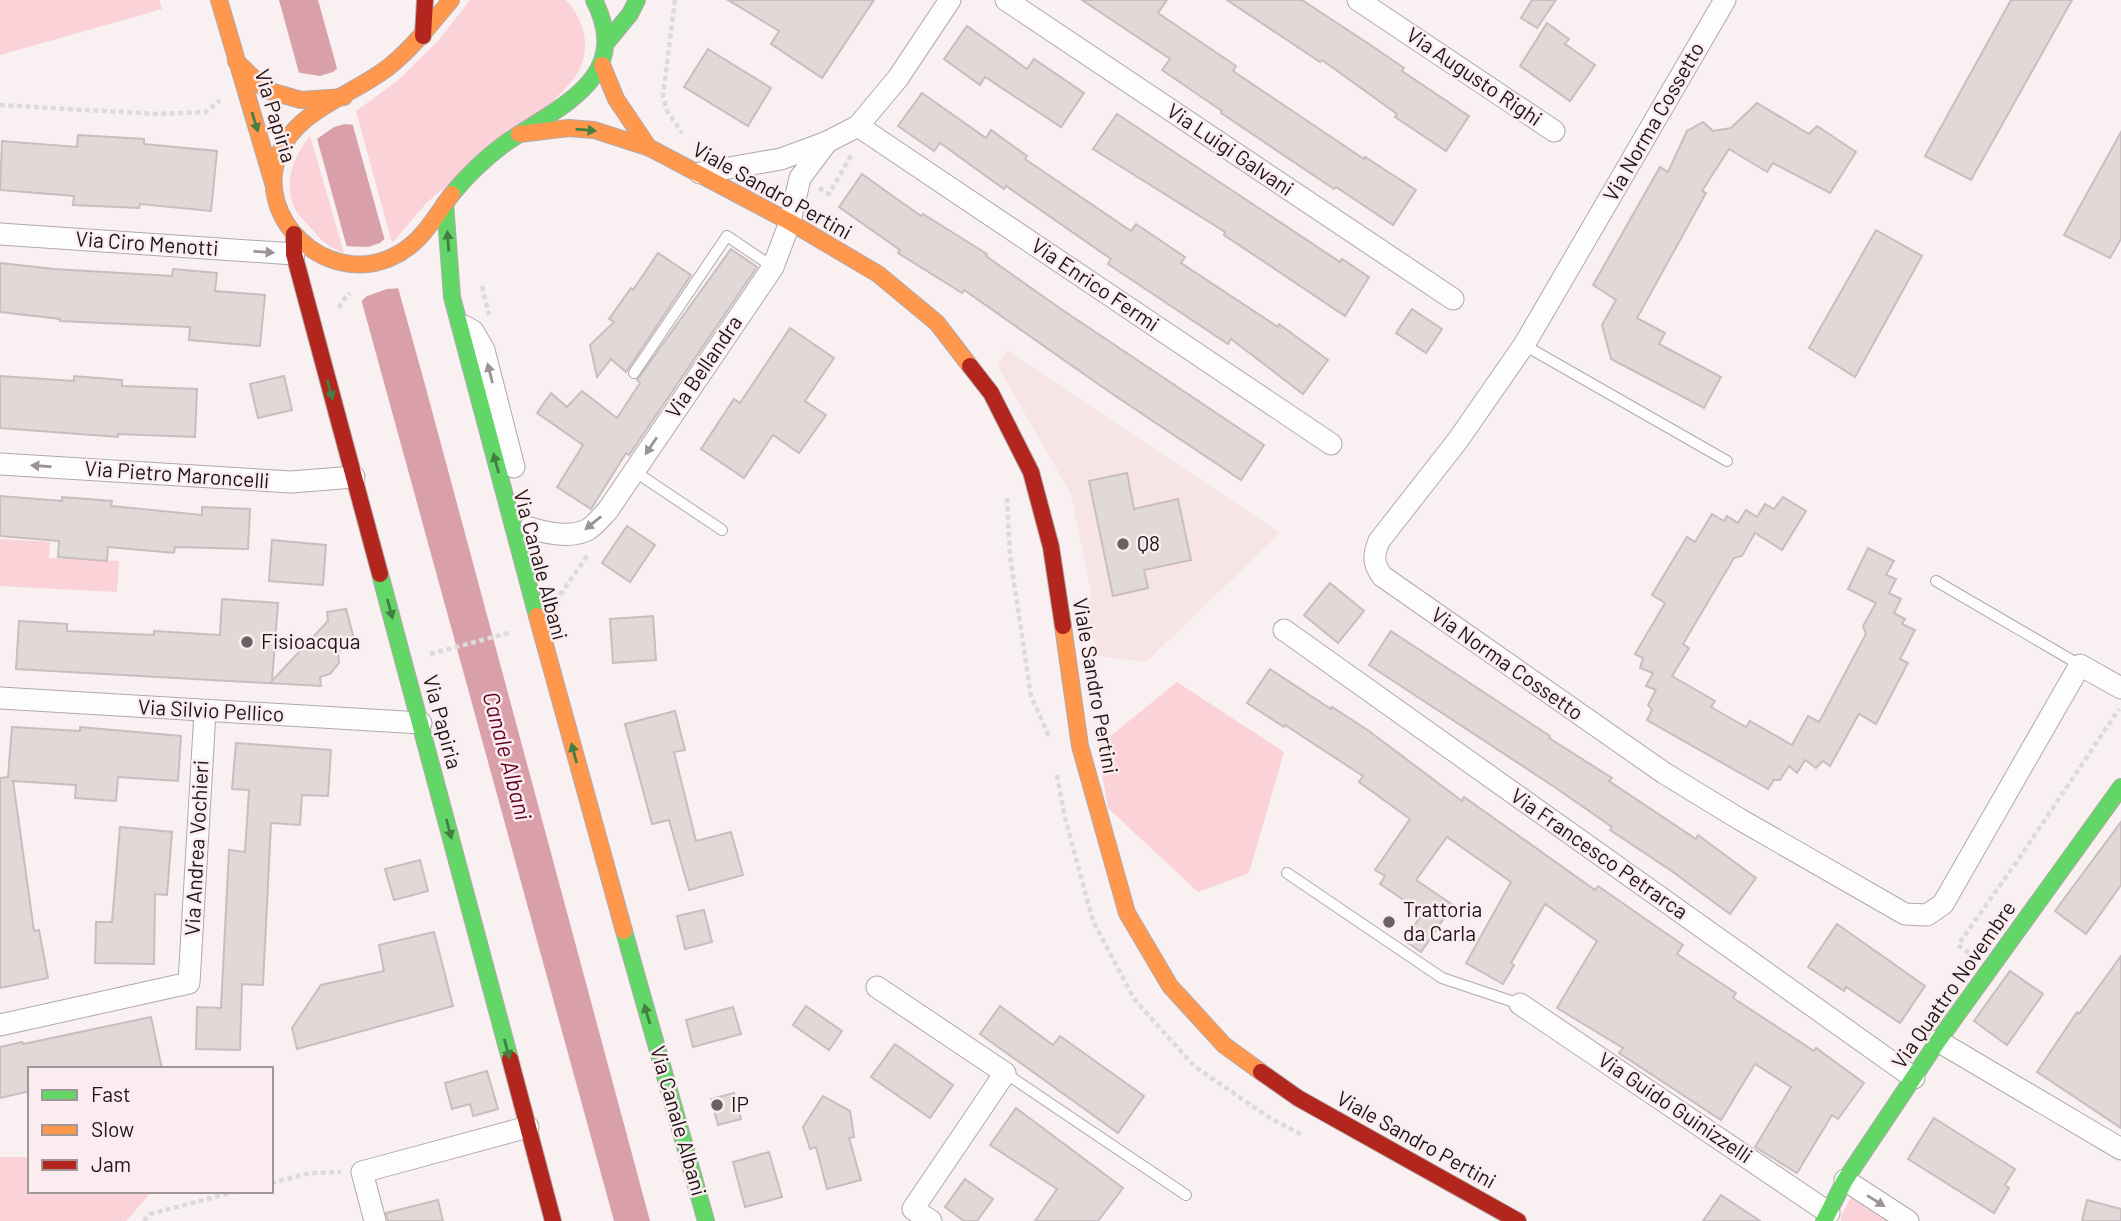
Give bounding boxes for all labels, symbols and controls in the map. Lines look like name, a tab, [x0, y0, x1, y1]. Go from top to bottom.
street label: Via Augusto Righi	[1402, 21, 1547, 130]
street label: Via Norma Cossetto	[1597, 37, 1708, 205]
street label: Via Papiria	[250, 66, 302, 165]
street label: Via Luigi Galvani	[1163, 97, 1299, 200]
one-way arrow	[250, 112, 260, 133]
one-way arrow	[575, 125, 597, 136]
street label: Viale Sandro Pertini	[689, 136, 857, 244]
street label: Via Ciro Menotti	[75, 225, 219, 260]
one-way arrow	[442, 230, 453, 252]
street label: Via Enrico Fermi	[1027, 232, 1165, 336]
one-way arrow	[253, 247, 275, 258]
street label: Via Bellandra	[659, 310, 746, 422]
one-way arrow	[484, 362, 494, 383]
one-way arrow	[325, 379, 336, 401]
one-way arrow	[644, 437, 658, 455]
one-way arrow	[490, 451, 501, 473]
street label: Via Pietro Maroncelli	[84, 455, 270, 492]
one-way arrow	[30, 460, 52, 471]
street label: Via Canale Albani	[509, 487, 574, 643]
one-way arrow	[584, 516, 602, 531]
place label: Q8	[1137, 530, 1160, 555]
marker: Q8	[1115, 536, 1131, 552]
street label: Viale Sandro Pertini	[1069, 596, 1124, 776]
one-way arrow	[385, 598, 396, 620]
street label: Via Norma Cossetto	[1427, 601, 1589, 725]
place label: Fisioacqua	[261, 628, 360, 653]
marker: Fisioacqua	[239, 634, 255, 650]
street label: Via Papiria	[419, 672, 468, 771]
water label: Canale Albani	[477, 688, 539, 823]
street label: Via Silvio Pellico	[137, 693, 285, 726]
one-way arrow	[568, 742, 579, 764]
street label: Via Andrea Vochieri	[178, 759, 213, 937]
street label: Via Francesco Petrarca	[1506, 782, 1693, 923]
one-way arrow	[444, 818, 455, 840]
place label: Trattoria da Carla	[1403, 896, 1482, 945]
street label: Via Quattro Novembre	[1886, 896, 2020, 1073]
marker: Trattoria da Carla	[1381, 914, 1397, 930]
one-way arrow	[641, 1003, 652, 1025]
one-way arrow	[502, 1038, 513, 1060]
street label: Via Canale Albani	[646, 1043, 713, 1198]
street label: Via Guido Guinizzelli	[1594, 1046, 1758, 1168]
legend	[28, 1067, 273, 1193]
text: Fast	[91, 1081, 131, 1106]
street label: Viale Sandro Pertini	[1333, 1085, 1501, 1193]
place label: IP	[731, 1091, 749, 1116]
marker: IP	[709, 1097, 725, 1113]
text: Slow	[91, 1116, 134, 1141]
text: Jam	[91, 1151, 131, 1176]
one-way arrow	[1867, 1194, 1886, 1207]

